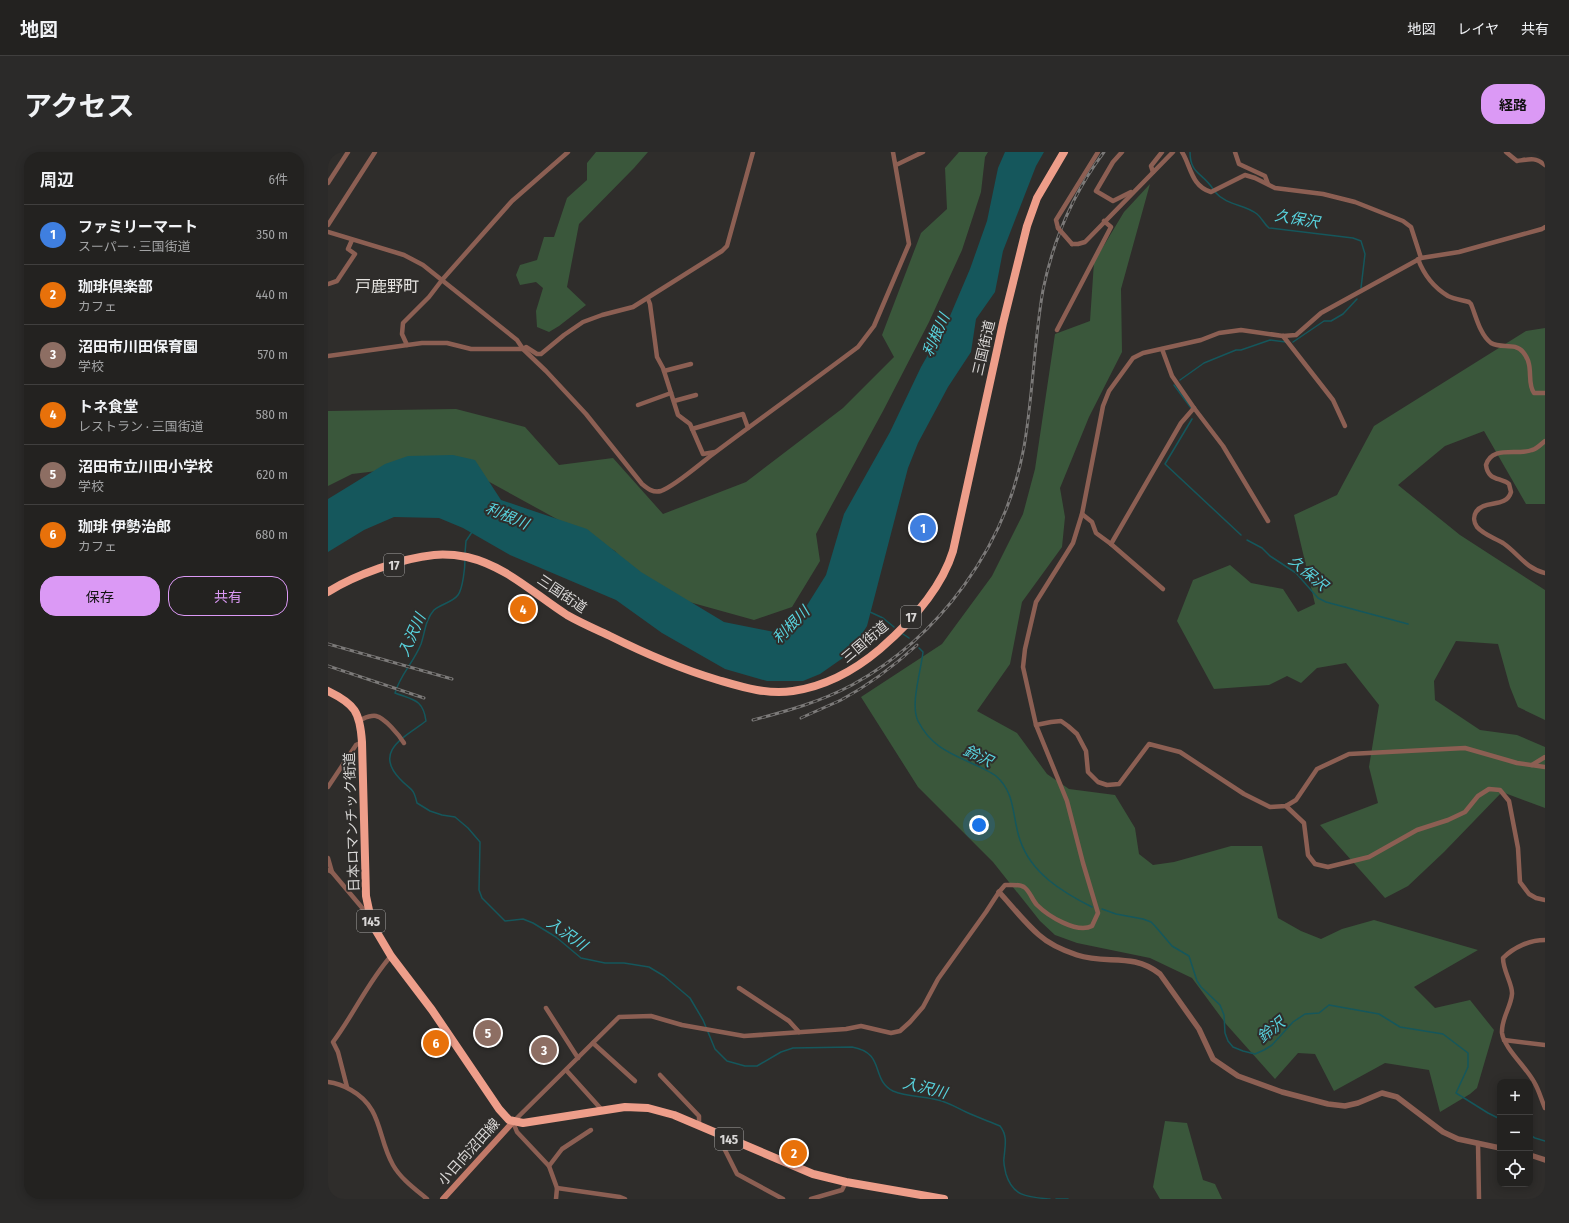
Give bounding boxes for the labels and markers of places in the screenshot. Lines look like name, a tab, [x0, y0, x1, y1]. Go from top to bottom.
pin: 1	[910, 513, 936, 543]
pin: 4	[510, 594, 536, 624]
pin: 5	[475, 1018, 501, 1048]
pin: 6	[423, 1028, 449, 1058]
pin: 3	[531, 1035, 557, 1065]
pin: 2	[781, 1138, 807, 1168]

